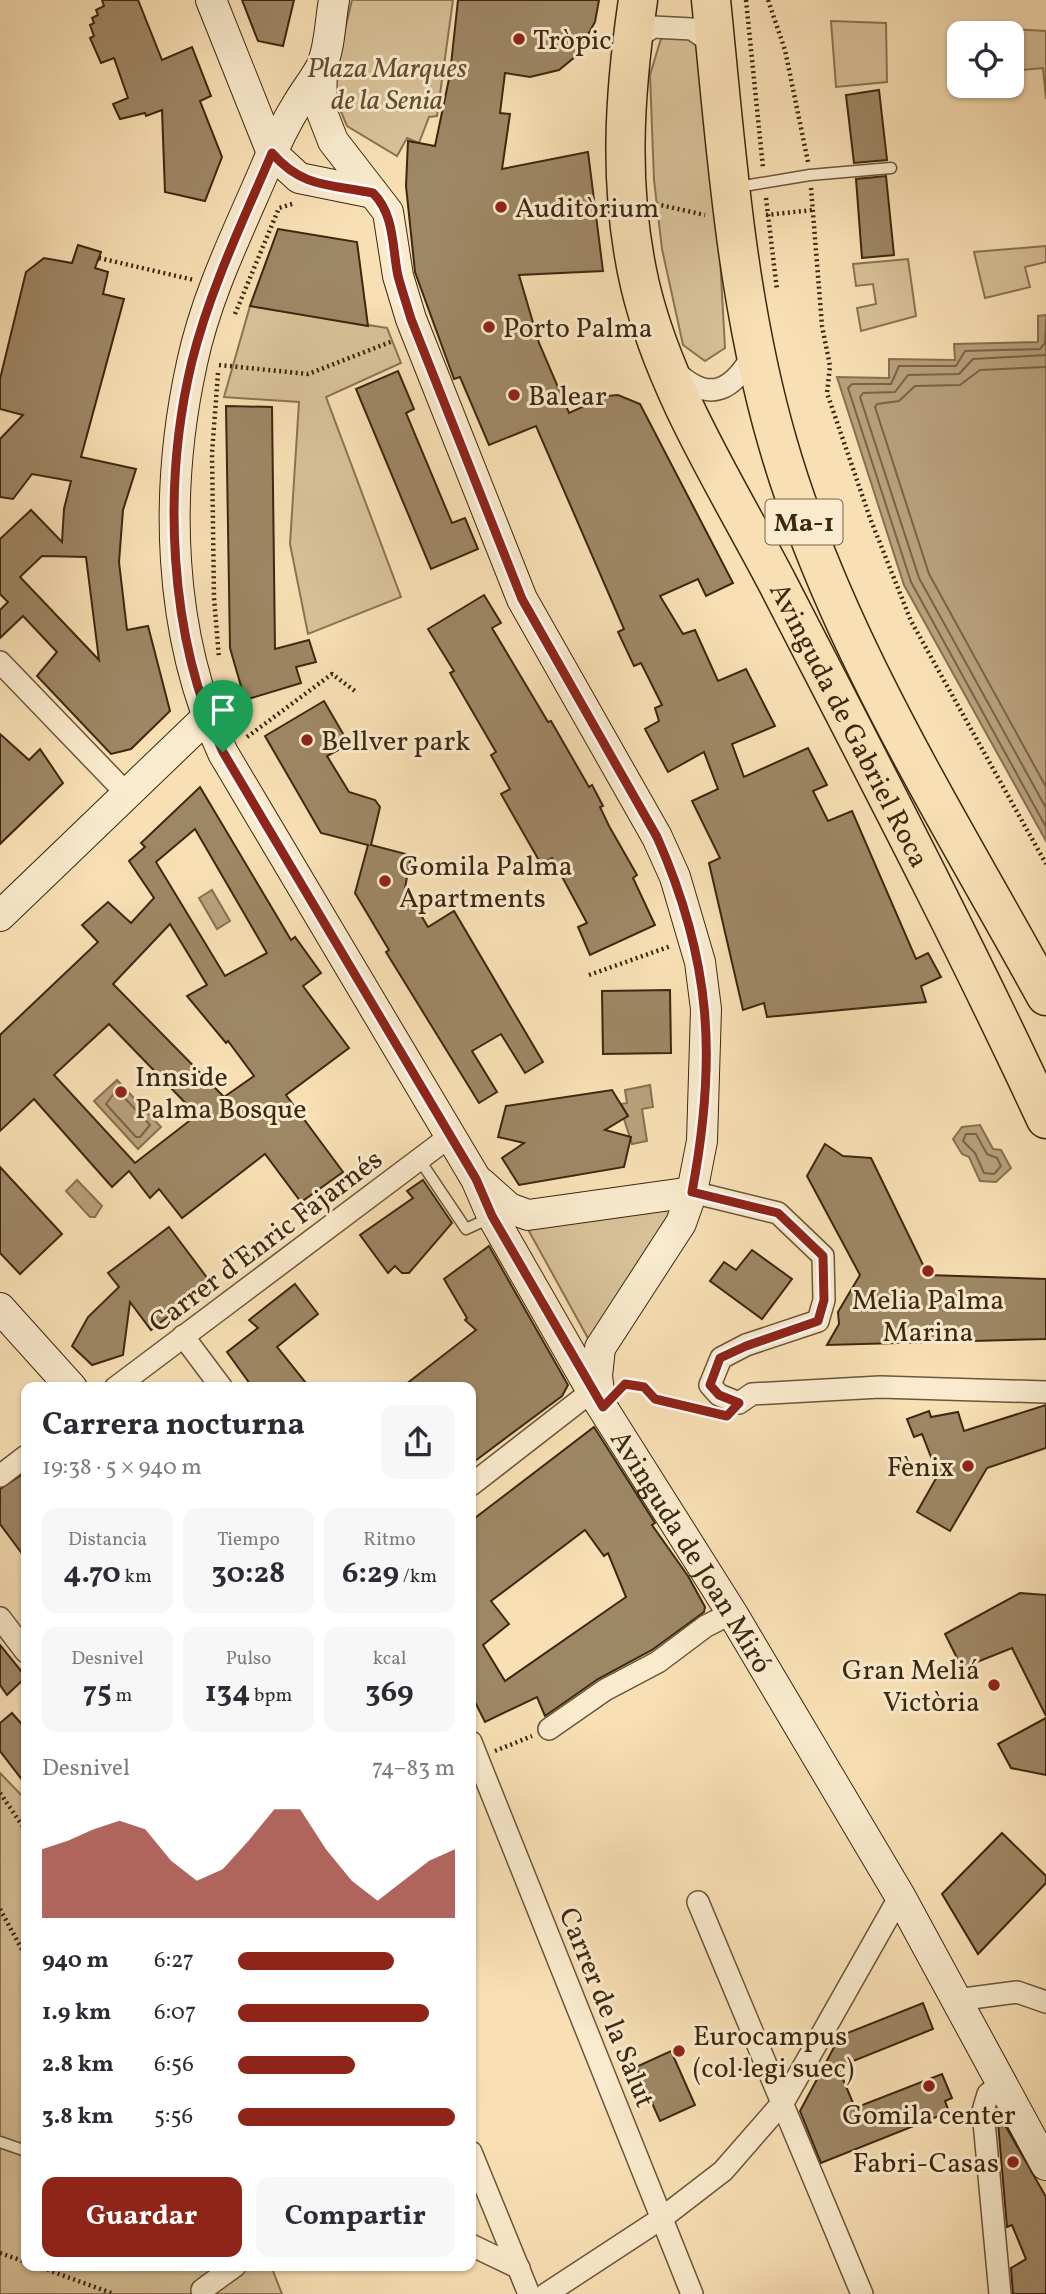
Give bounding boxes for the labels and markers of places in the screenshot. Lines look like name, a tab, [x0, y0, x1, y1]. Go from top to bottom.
place label: Tròpic	[533, 22, 612, 61]
marker: Tròpic	[511, 31, 527, 47]
place label: Auditòrium	[515, 190, 659, 229]
marker: Auditòrium	[493, 199, 509, 215]
place label: Porto Palma	[503, 310, 653, 349]
marker: Porto Palma	[481, 319, 497, 335]
place label: Balear	[528, 378, 607, 417]
marker: Balear	[506, 387, 522, 403]
pin	[193, 680, 253, 752]
place label: Bellver park	[321, 723, 471, 762]
marker: Bellver park	[299, 732, 315, 748]
place label: Gomila Palma Apartments	[399, 848, 573, 919]
marker: Gomila Palma Apartments	[377, 873, 393, 889]
place label: Innside Palma Bosque	[135, 1059, 307, 1130]
marker: Innside Palma Bosque	[113, 1084, 129, 1100]
marker: Melia Palma Marina	[920, 1263, 936, 1279]
place label: Melia Palma Marina	[852, 1282, 1004, 1353]
place label: Fènix	[887, 1449, 954, 1488]
marker: Fènix	[960, 1458, 976, 1474]
place label: Gran Meliá Victòria	[842, 1652, 980, 1723]
marker: Gran Meliá Victòria	[986, 1677, 1002, 1693]
place label: Eurocampus (col·legi suec)	[693, 2018, 854, 2089]
marker: Eurocampus (col·legi suec)	[671, 2043, 687, 2059]
marker: Gomila center	[921, 2078, 937, 2094]
place label: Gomila center	[842, 2097, 1016, 2136]
place label: Fabri-Casas	[853, 2145, 999, 2184]
marker: Fabri-Casas	[1005, 2154, 1021, 2170]

